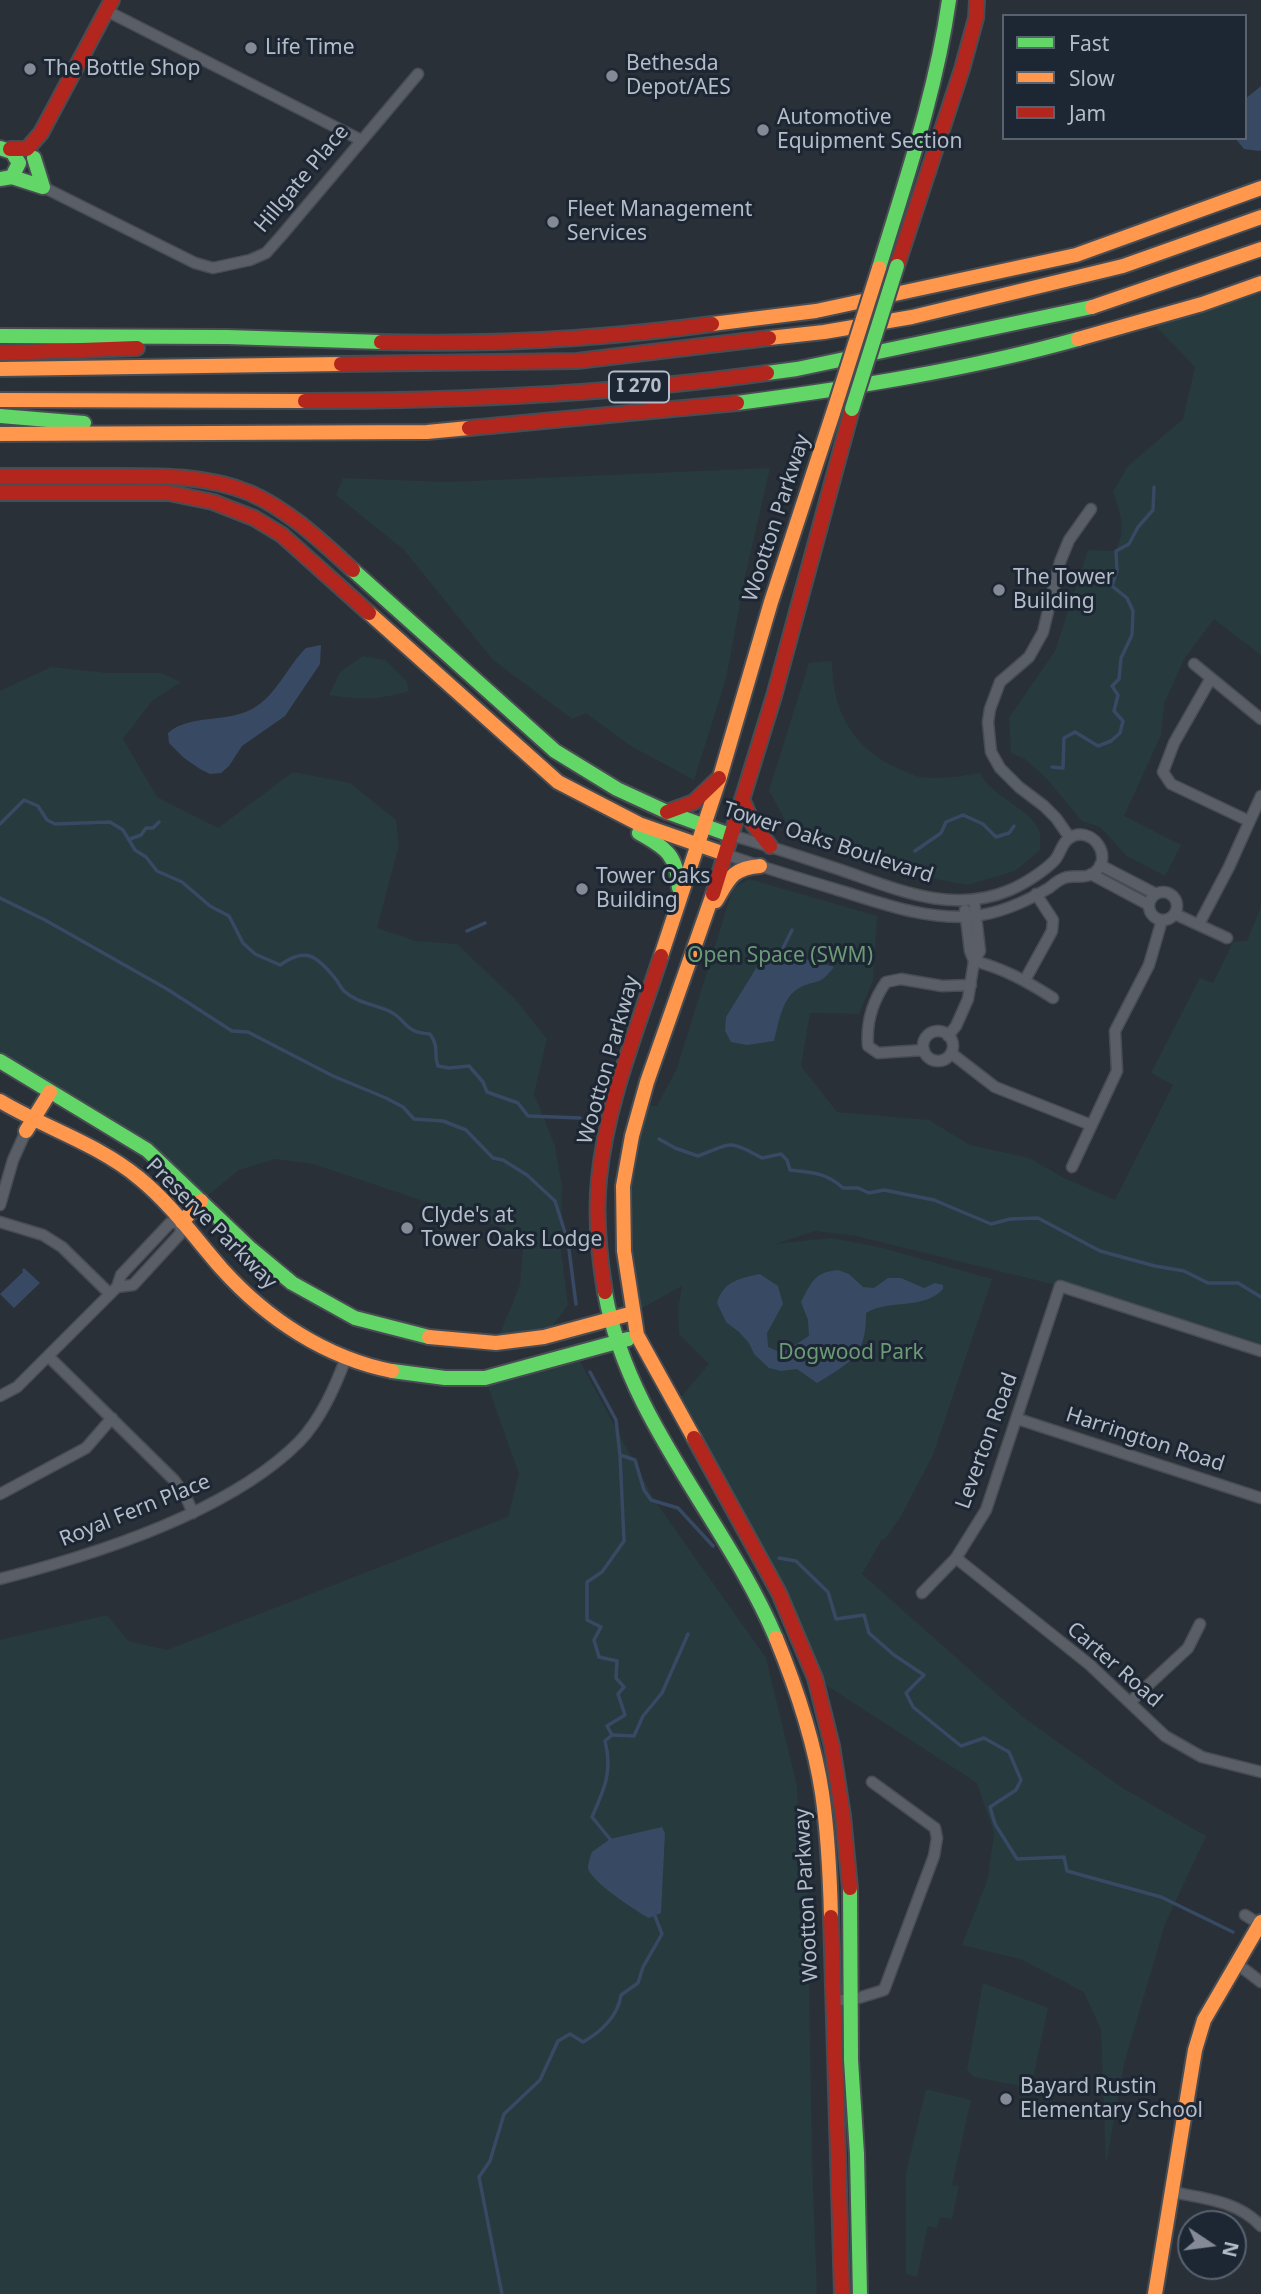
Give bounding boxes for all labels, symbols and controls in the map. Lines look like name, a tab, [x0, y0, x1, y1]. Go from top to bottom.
legend	[1002, 14, 1247, 140]
text: Fast	[1069, 29, 1109, 57]
place label: Life Time	[265, 35, 355, 61]
marker: Life Time	[243, 40, 259, 56]
place label: Bethesda Depot/AES	[626, 51, 731, 101]
place label: The Bottle Shop	[44, 56, 200, 82]
marker: The Bottle Shop	[22, 61, 38, 77]
text: Slow	[1069, 64, 1115, 92]
marker: Bethesda Depot/AES	[604, 68, 620, 84]
text: Jam	[1069, 99, 1106, 127]
place label: Automotive Equipment Section	[777, 105, 963, 155]
street label: Hillgate Place	[250, 120, 354, 238]
marker: Automotive Equipment Section	[755, 122, 771, 138]
place label: Fleet Management Services	[567, 197, 752, 247]
marker: Fleet Management Services	[545, 214, 561, 230]
road number: I 270	[609, 372, 669, 402]
street label: Wootton Parkway	[738, 431, 816, 605]
place label: The Tower Building	[1013, 565, 1114, 615]
marker: The Tower Building	[991, 582, 1007, 598]
street label: Tower Oaks Boulevard	[720, 797, 936, 889]
place label: Tower Oaks Building	[596, 864, 710, 914]
marker: Tower Oaks Building	[574, 881, 590, 897]
park label: Open Space (SWM)	[687, 943, 873, 969]
street label: Wootton Parkway	[573, 973, 645, 1147]
street label: Preserve Parkway	[140, 1153, 282, 1295]
place label: Clyde's at Tower Oaks Lodge	[421, 1203, 602, 1253]
marker: Clyde's at Tower Oaks Lodge	[399, 1220, 415, 1236]
park label: Dogwood Park	[778, 1340, 924, 1366]
street label: Leverton Road	[951, 1370, 1023, 1512]
street label: Harrington Road	[1063, 1402, 1227, 1478]
street label: Royal Fern Place	[56, 1469, 214, 1553]
street label: Carter Road	[1061, 1617, 1167, 1713]
street label: Wootton Parkway	[790, 1807, 824, 1983]
place label: Bayard Rustin Elementary School	[1020, 2074, 1203, 2124]
marker: Bayard Rustin Elementary School	[998, 2091, 1014, 2107]
north arrow	[1177, 2210, 1247, 2280]
text: N	[1216, 2239, 1245, 2260]

